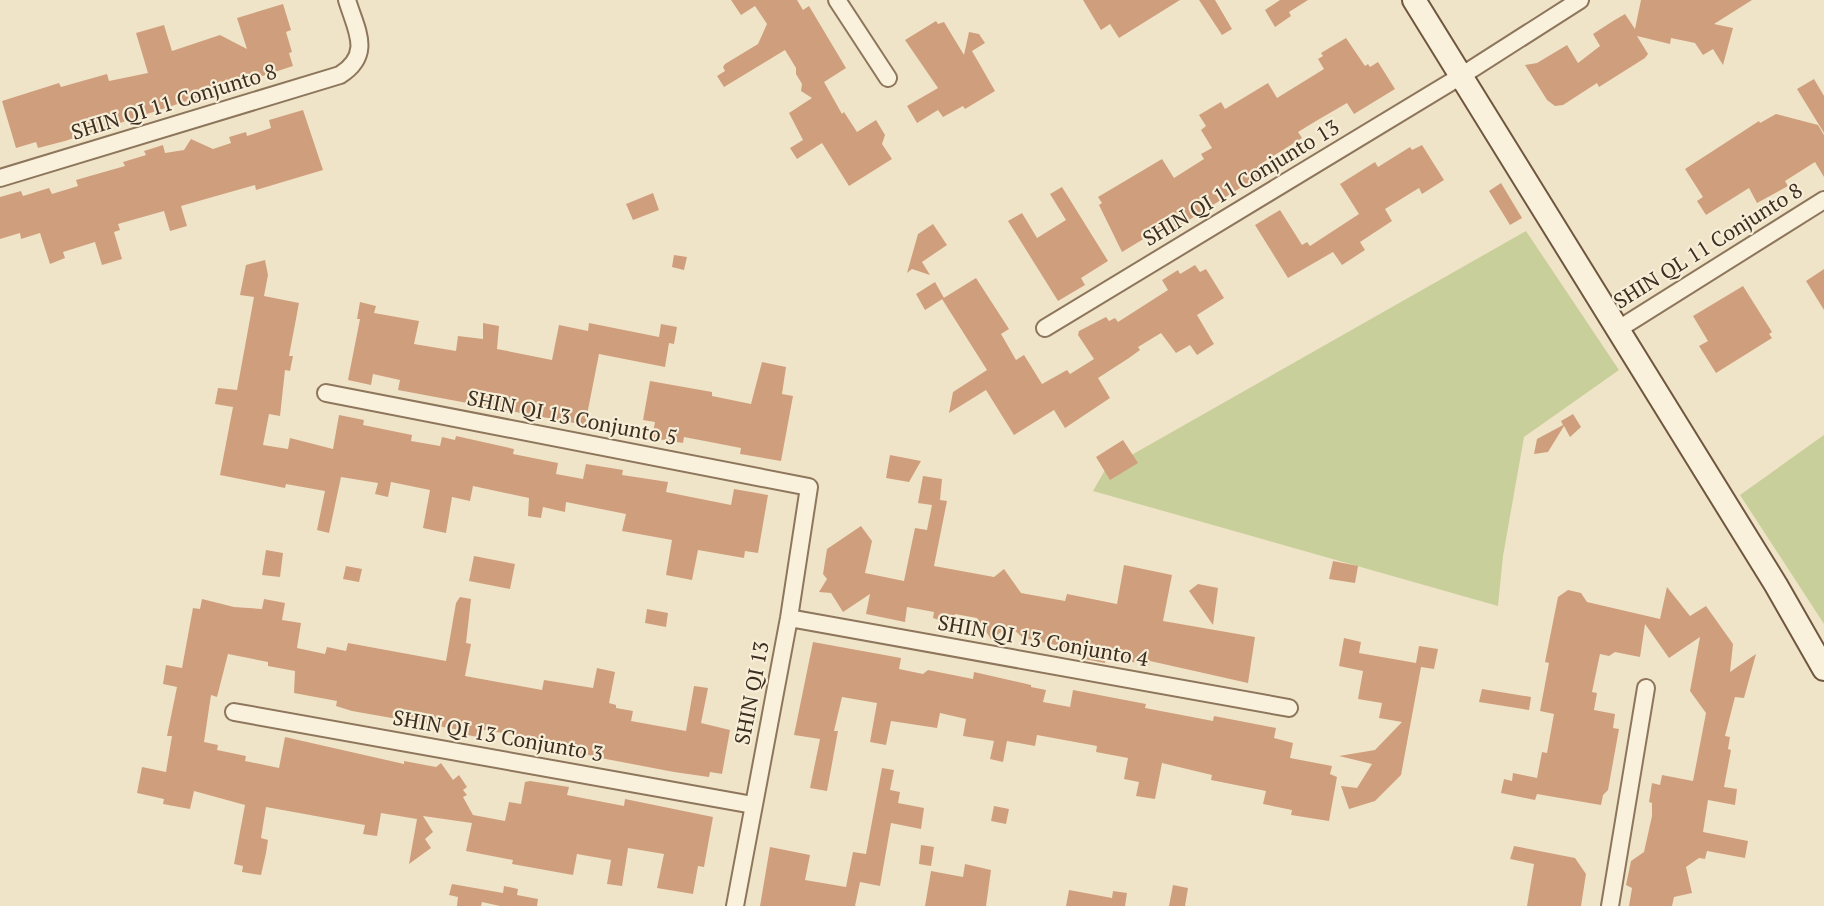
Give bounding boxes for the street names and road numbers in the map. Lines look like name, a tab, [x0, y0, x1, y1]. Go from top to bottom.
street label: SHIN QI 11 Conjunto 8	[68, 56, 280, 146]
street label: SHIN QI 11 Conjunto 13	[1137, 112, 1344, 252]
street label: SHIN QL 11 Conjunto 8	[1608, 176, 1807, 315]
street label: SHIN QI 13 Conjunto 5	[465, 383, 680, 451]
street label: SHIN QI 13 Conjunto 4	[936, 608, 1151, 672]
street label: SHIN QI 13	[727, 639, 775, 747]
street label: SHIN QI 13 Conjunto 3	[391, 703, 606, 767]

